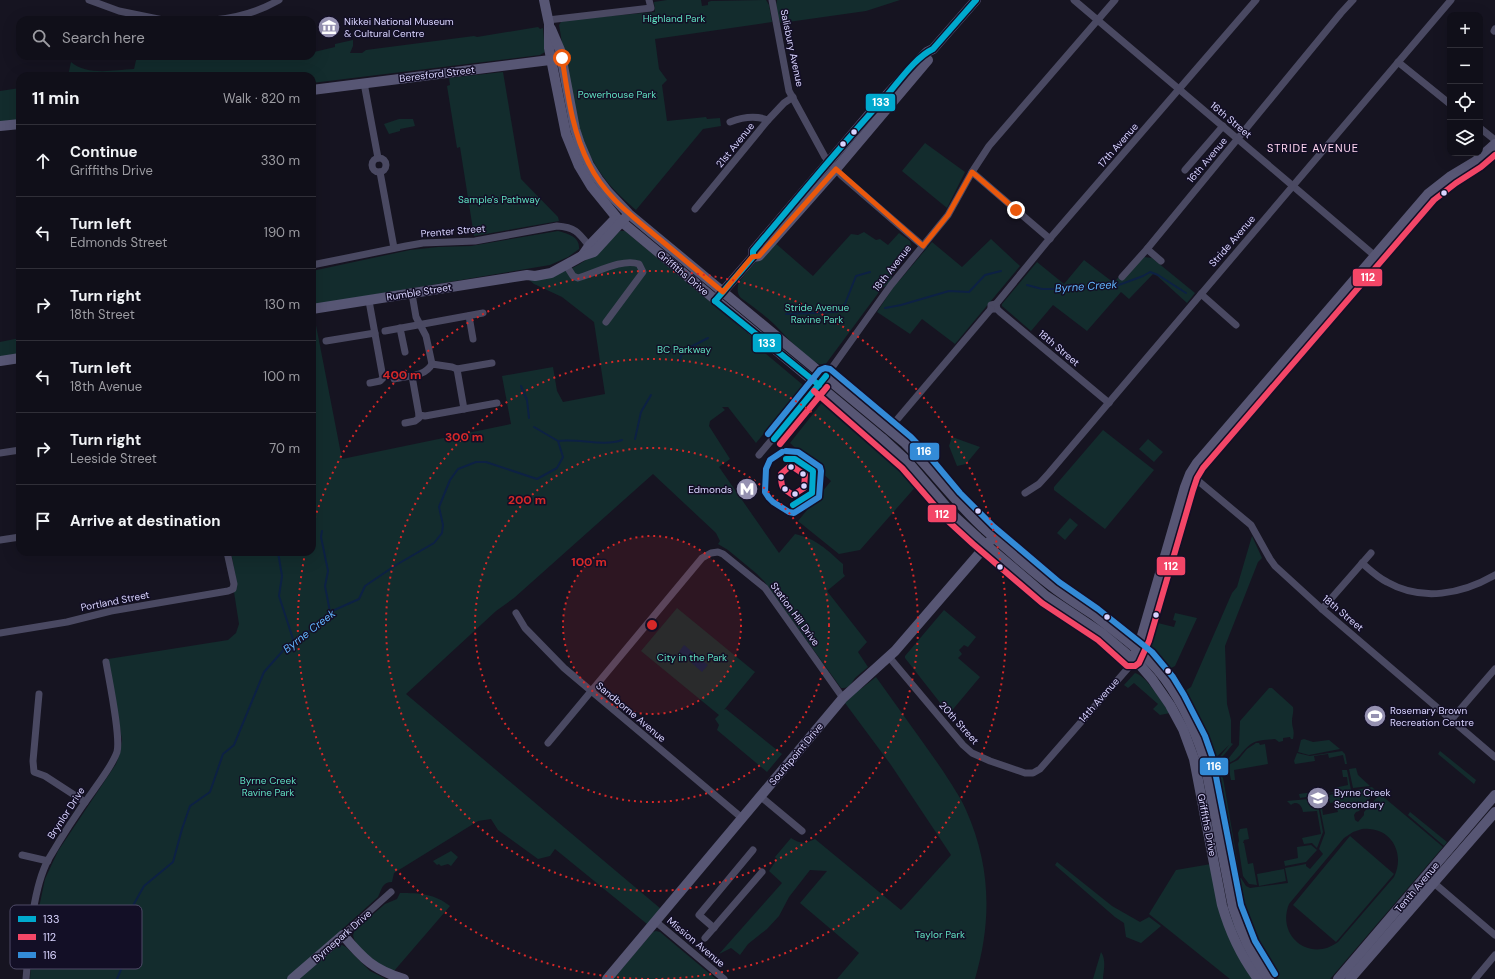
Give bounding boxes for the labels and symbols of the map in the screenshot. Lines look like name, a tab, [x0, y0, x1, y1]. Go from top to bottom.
street label: Salisbury Avenue	[777, 8, 807, 88]
park label: Highland Park	[643, 12, 705, 25]
museum icon: Nikkei National Museum & Cultural Centre	[316, 14, 342, 40]
place label: Nikkei National Museum & Cultural Centre	[344, 15, 454, 40]
route start	[553, 49, 571, 67]
street label: Beresford Street	[399, 63, 475, 85]
park label: Powerhouse Park	[578, 88, 656, 101]
line badge: 133	[865, 93, 896, 112]
text: 133	[872, 95, 890, 109]
street label: 16th Street	[1208, 99, 1254, 141]
street label: 21st Avenue	[713, 120, 757, 170]
street label: 17th Avenue	[1095, 120, 1141, 170]
unlabelled marker	[849, 127, 859, 137]
street label: 16th Avenue	[1184, 134, 1230, 186]
unlabelled marker	[838, 139, 848, 149]
district label: STRIDE AVENUE	[1267, 141, 1359, 155]
unlabelled marker	[1439, 188, 1449, 198]
park label: Sample's Pathway	[458, 193, 540, 206]
route end	[1007, 201, 1025, 219]
street label: Stride Avenue	[1206, 212, 1258, 270]
street label: Prenter Street	[420, 222, 486, 240]
street label: 18th Avenue	[870, 242, 914, 294]
street label: Griffiths Drive	[654, 248, 712, 299]
line badge: 112	[1352, 268, 1383, 287]
text: 112	[1361, 270, 1375, 284]
water label: Byrne Creek	[1054, 277, 1118, 295]
street label: Rumble Street	[386, 280, 453, 304]
park label: Stride Avenue Ravine Park	[785, 301, 850, 326]
street label: 18th Street	[1036, 327, 1082, 369]
line badge: 133	[752, 333, 782, 353]
text: 133	[758, 336, 776, 350]
park label: BC Parkway	[657, 343, 711, 356]
text: 400 m	[383, 367, 421, 383]
text: 300 m	[445, 429, 483, 445]
line badge: 116	[909, 442, 940, 461]
text: 116	[917, 444, 932, 458]
unlabelled marker	[786, 462, 796, 472]
unlabelled marker	[798, 469, 808, 479]
unlabelled marker	[776, 472, 786, 482]
metro station icon: Edmonds	[734, 476, 760, 502]
unlabelled marker	[799, 481, 809, 491]
place label: Edmonds	[688, 483, 732, 496]
unlabelled marker	[780, 484, 790, 494]
unlabelled marker	[790, 489, 800, 499]
text: 200 m	[508, 492, 546, 508]
line badge: 112	[927, 504, 957, 523]
unlabelled marker	[973, 506, 983, 516]
text: 112	[935, 507, 949, 521]
text: 100 m	[571, 554, 607, 570]
line badge: 112	[1156, 556, 1186, 576]
text: 112	[1164, 559, 1178, 573]
unlabelled marker	[995, 562, 1005, 572]
street label: Station Hill Drive	[767, 580, 823, 649]
street label: Portland Street	[80, 588, 151, 614]
street label: 18th Street	[1320, 592, 1366, 634]
water label: Byrne Creek	[280, 606, 338, 656]
unlabelled marker	[1151, 610, 1161, 620]
unlabelled marker	[1102, 612, 1112, 622]
centre of rings	[645, 618, 659, 632]
park label: City in the Park	[657, 651, 727, 664]
unlabelled marker	[1163, 666, 1173, 676]
street label: 14th Avenue	[1076, 675, 1122, 725]
street label: Sandborne Avenue	[593, 679, 669, 745]
street label: 20th Street	[936, 699, 982, 747]
sports icon: Rosemary Brown Recreation Centre	[1362, 703, 1388, 729]
place label: Rosemary Brown Recreation Centre	[1390, 704, 1474, 729]
street label: Southpoint Drive	[766, 720, 826, 788]
line badge: 116	[1199, 757, 1229, 776]
text: 116	[1207, 759, 1222, 773]
park label: Byrne Creek Ravine Park	[240, 774, 296, 799]
street label: Brynlor Drive	[44, 784, 88, 841]
school or university icon: Byrne Creek Secondary	[1305, 785, 1331, 811]
place label: Byrne Creek Secondary	[1334, 786, 1390, 811]
street label: Griffiths Drive	[1195, 792, 1220, 858]
street label: Tenth Avenue	[1392, 859, 1442, 915]
legend	[10, 905, 142, 969]
street label: Byrnepark Drive	[310, 907, 374, 965]
text: 133	[43, 912, 59, 926]
street label: Mission Avenue	[664, 914, 728, 970]
park label: Taylor Park	[915, 928, 965, 941]
text: 112	[43, 930, 56, 944]
text: 116	[43, 948, 57, 962]

